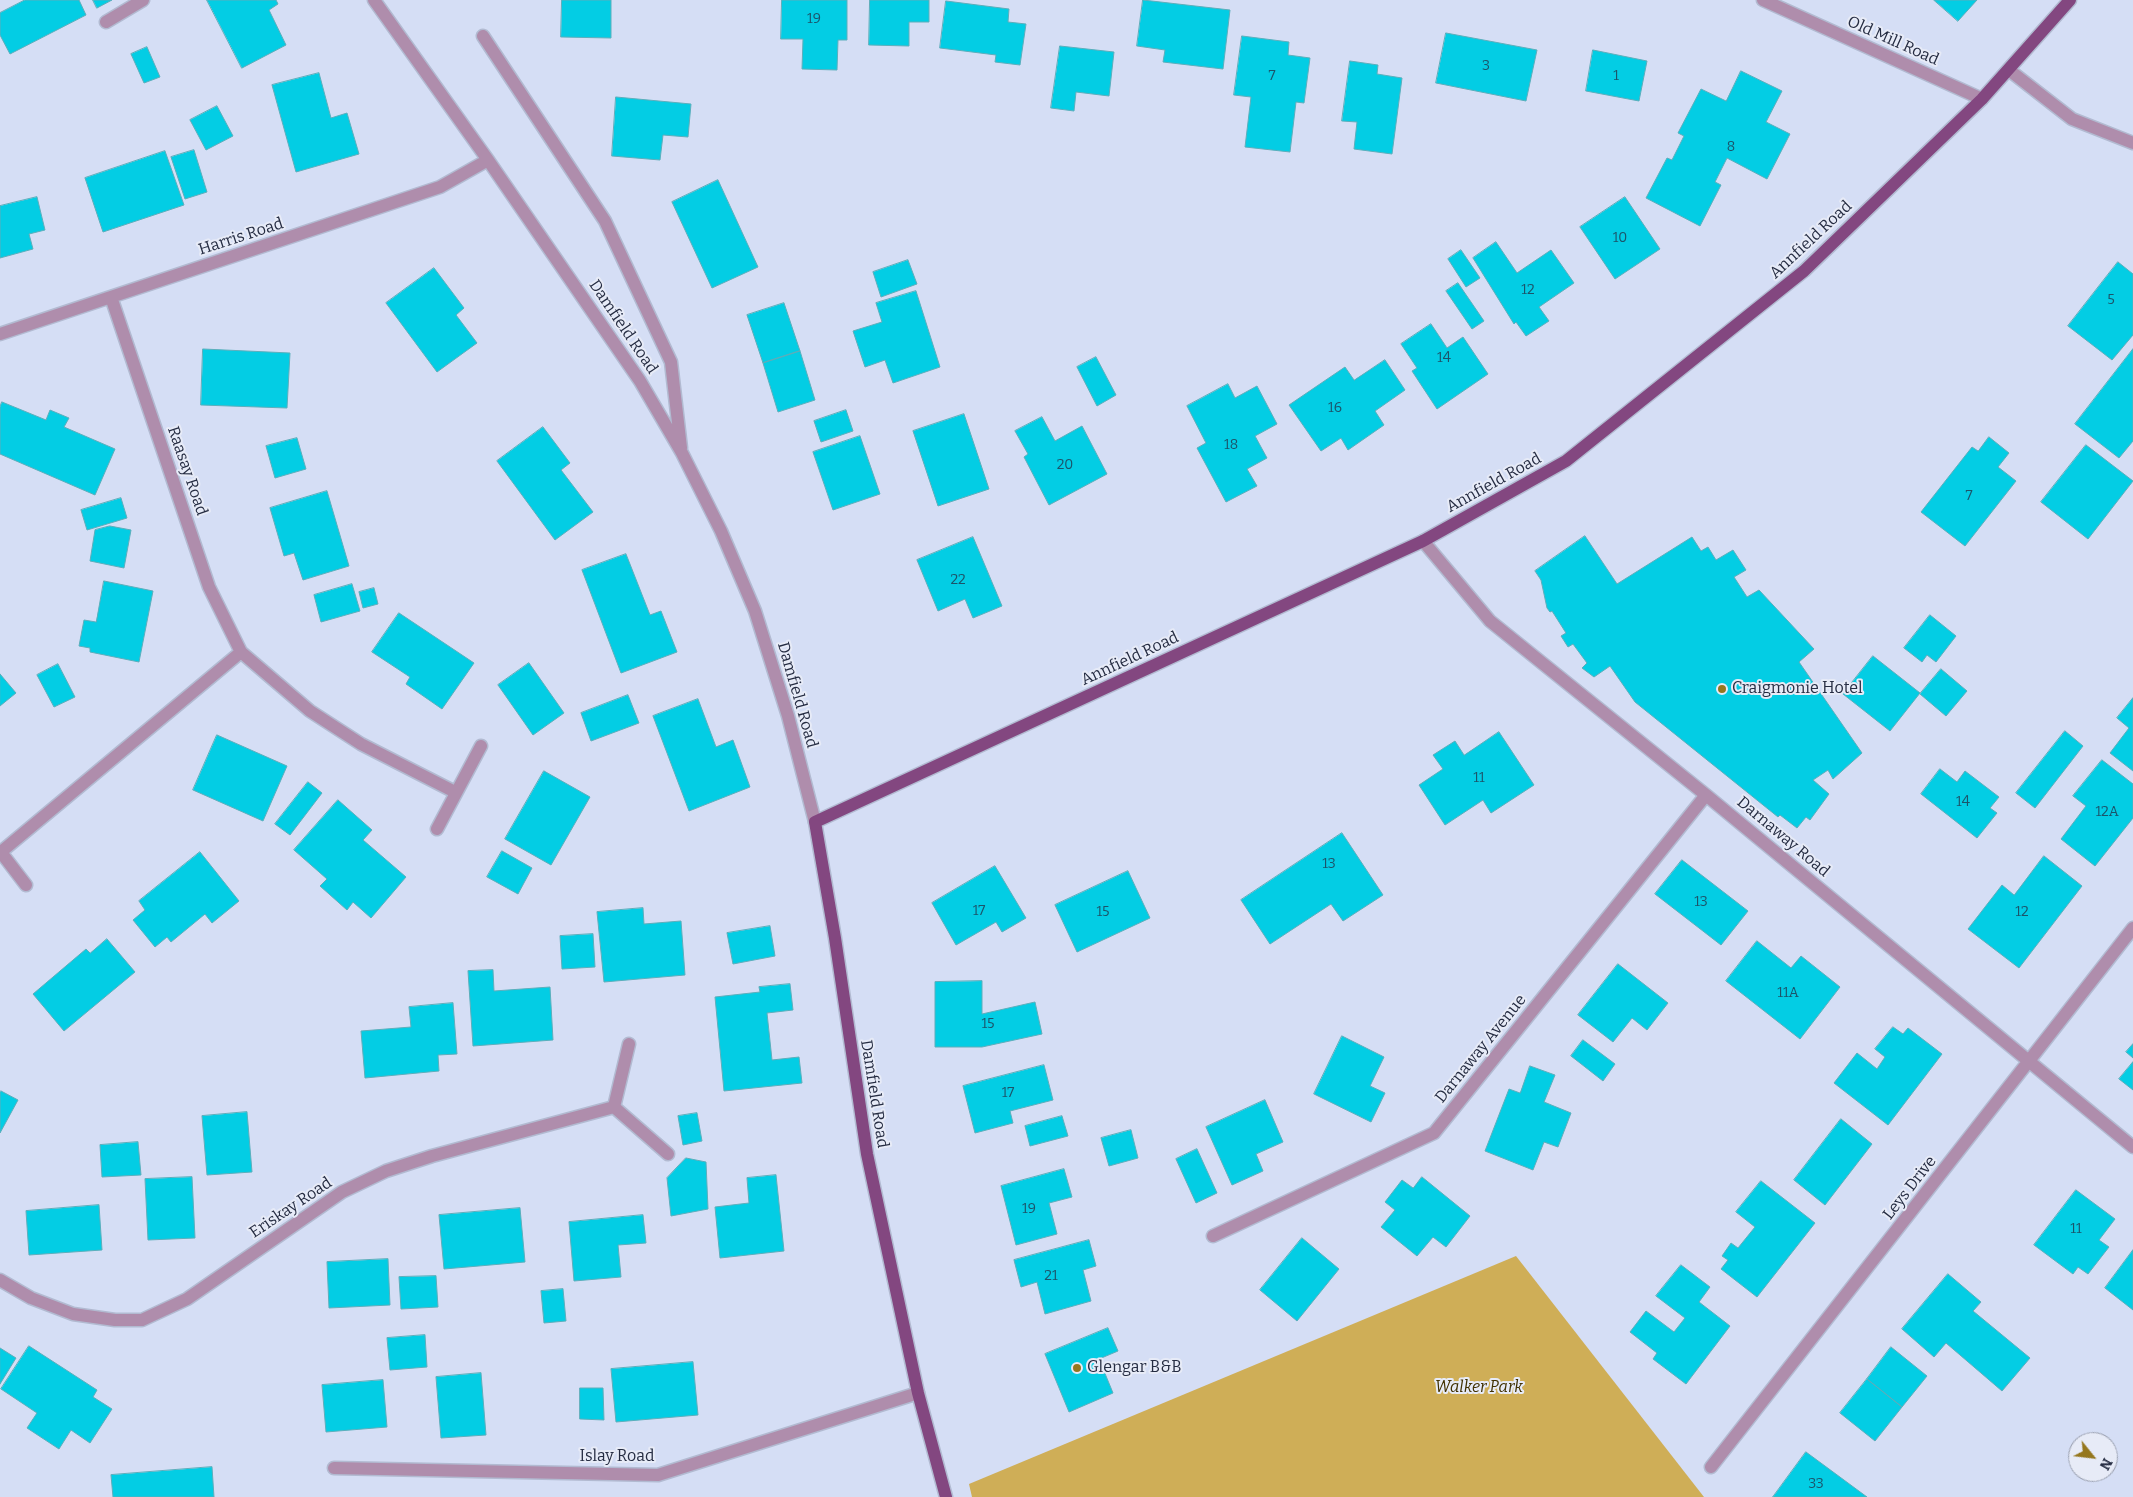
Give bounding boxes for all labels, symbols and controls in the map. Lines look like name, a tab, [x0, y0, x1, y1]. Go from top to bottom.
house number: 19	[807, 11, 821, 27]
street label: Old Mill Road	[1844, 12, 1942, 70]
house number: 3	[1482, 58, 1490, 74]
house number: 7	[1268, 68, 1276, 84]
house number: 1	[1613, 68, 1619, 84]
house number: 8	[1727, 139, 1735, 155]
street label: Annfield Road	[1766, 197, 1856, 283]
street label: Harris Road	[196, 214, 286, 260]
house number: 10	[1613, 230, 1627, 246]
street label: Damfield Road	[584, 276, 662, 378]
house number: 12	[1521, 282, 1535, 298]
house number: 5	[2107, 292, 2115, 308]
house number: 14	[1437, 350, 1451, 366]
house number: 16	[1328, 400, 1342, 416]
street label: Raasay Road	[163, 424, 211, 518]
house number: 18	[1224, 437, 1238, 453]
street label: Annfield Road	[1443, 449, 1545, 517]
house number: 20	[1057, 457, 1073, 473]
house number: 7	[1965, 488, 1973, 504]
house number: 22	[950, 572, 966, 588]
street label: Annfield Road	[1078, 628, 1182, 690]
street label: Damfield Road	[773, 640, 821, 750]
place label: Craigmonie Hotel	[1732, 679, 1863, 699]
marker: Craigmonie Hotel	[1716, 683, 1728, 695]
house number: 11	[1473, 770, 1485, 786]
street label: Darnaway Road	[1733, 793, 1833, 881]
house number: 14	[1956, 794, 1970, 810]
house number: 12A	[2095, 804, 2119, 820]
house number: 13	[1322, 856, 1336, 872]
house number: 13	[1694, 894, 1708, 910]
house number: 17	[973, 903, 985, 919]
house number: 15	[1096, 904, 1110, 920]
house number: 12	[2015, 904, 2029, 920]
house number: 11A	[1777, 985, 1799, 1001]
street label: Darnaway Avenue	[1431, 991, 1531, 1107]
house number: 15	[981, 1016, 995, 1032]
street label: Damfield Road	[856, 1039, 892, 1149]
house number: 17	[1002, 1085, 1014, 1101]
street label: Leys Drive	[1879, 1152, 1941, 1224]
street label: Eriskay Road	[246, 1173, 336, 1243]
house number: 19	[1022, 1201, 1036, 1217]
house number: 11	[2070, 1221, 2082, 1237]
house number: 21	[1044, 1268, 1058, 1284]
place label: Glengar B&B	[1087, 1358, 1182, 1378]
marker: Glengar B&B	[1071, 1362, 1083, 1374]
park label: Walker Park	[1435, 1378, 1523, 1398]
north arrow	[2068, 1432, 2118, 1482]
street label: Islay Road	[580, 1447, 654, 1467]
text: N	[2096, 1455, 2116, 1473]
house number: 33	[1808, 1476, 1824, 1492]

